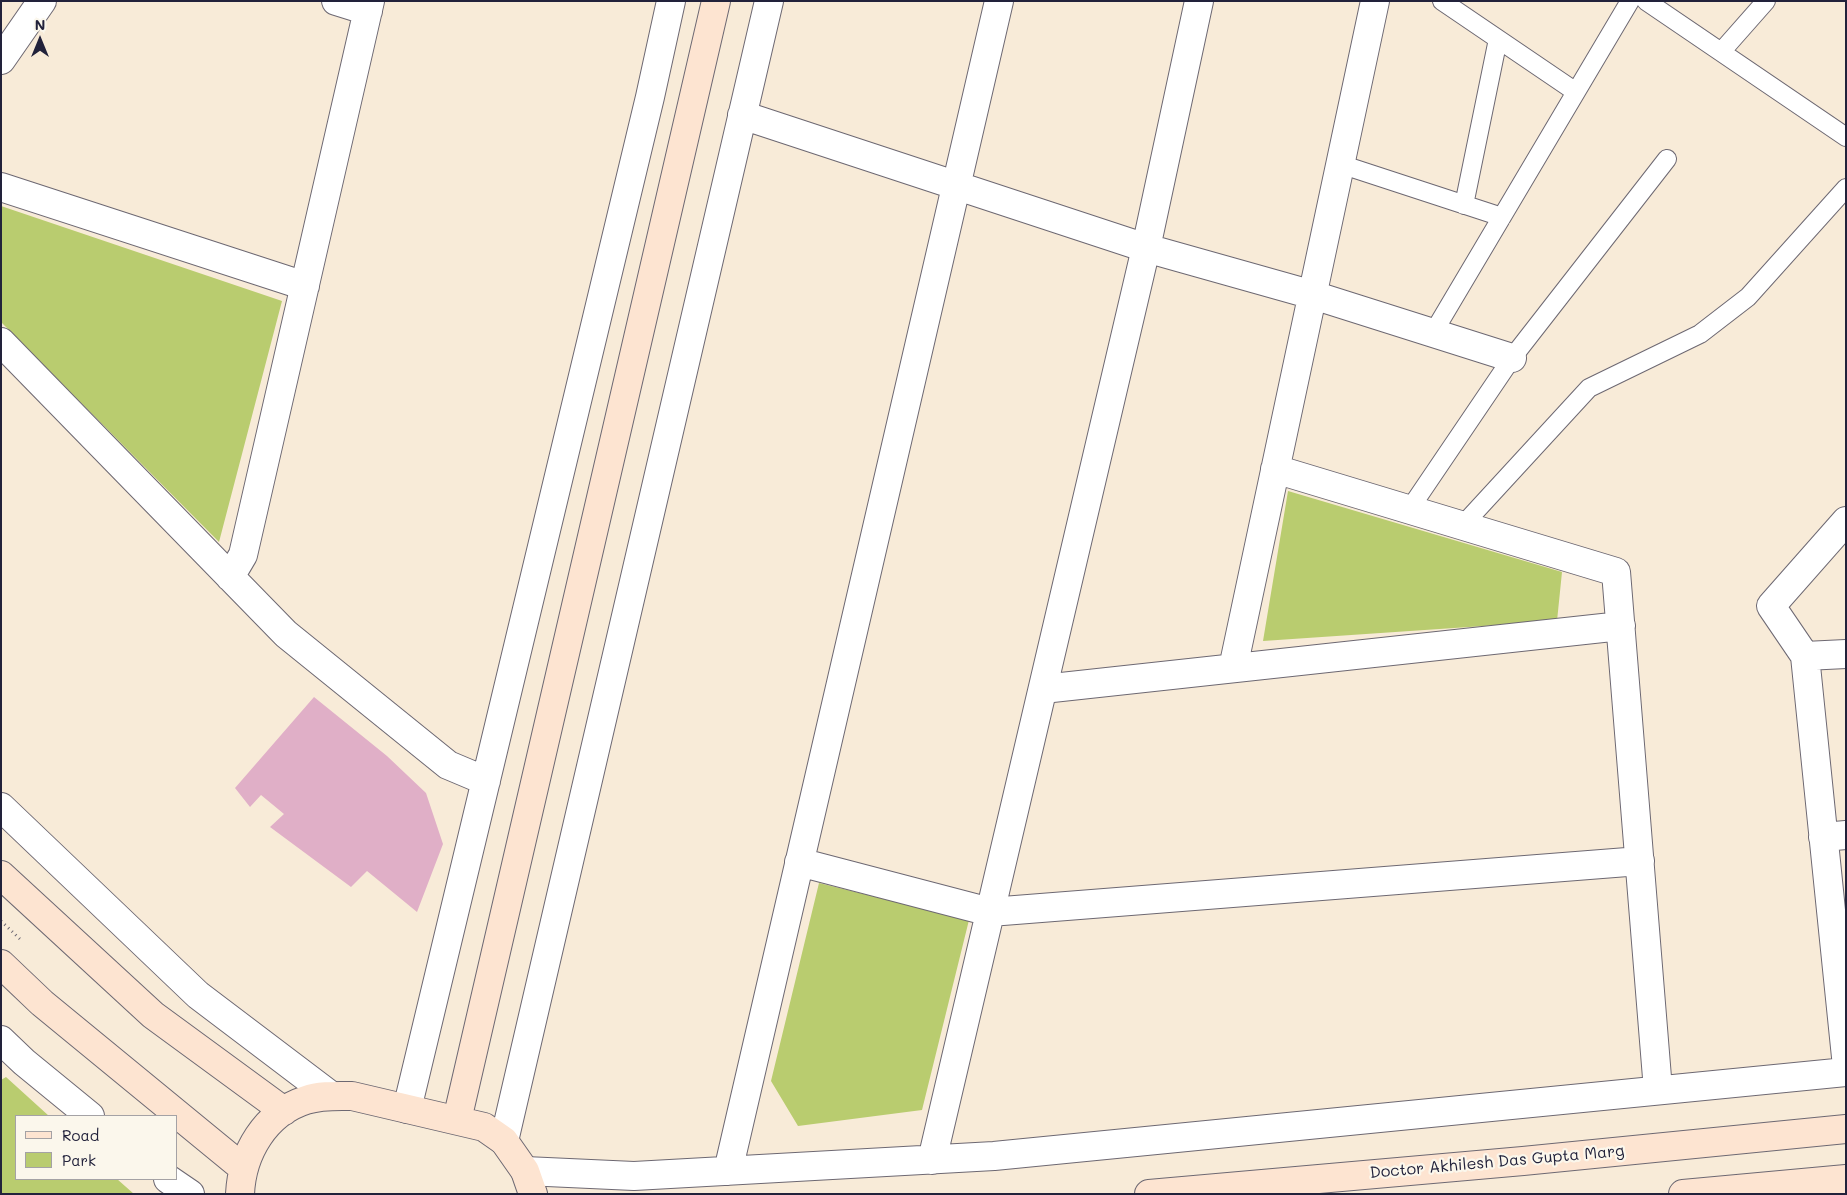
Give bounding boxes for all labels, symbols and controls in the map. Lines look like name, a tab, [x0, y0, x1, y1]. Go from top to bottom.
north arrow	[15, 15, 65, 65]
text: N	[35, 15, 45, 34]
legend	[15, 1115, 178, 1180]
text: Road	[62, 1125, 99, 1145]
street label: Doctor Akhilesh Das Gupta Marg	[1369, 1141, 1625, 1183]
text: Park	[62, 1150, 96, 1170]

